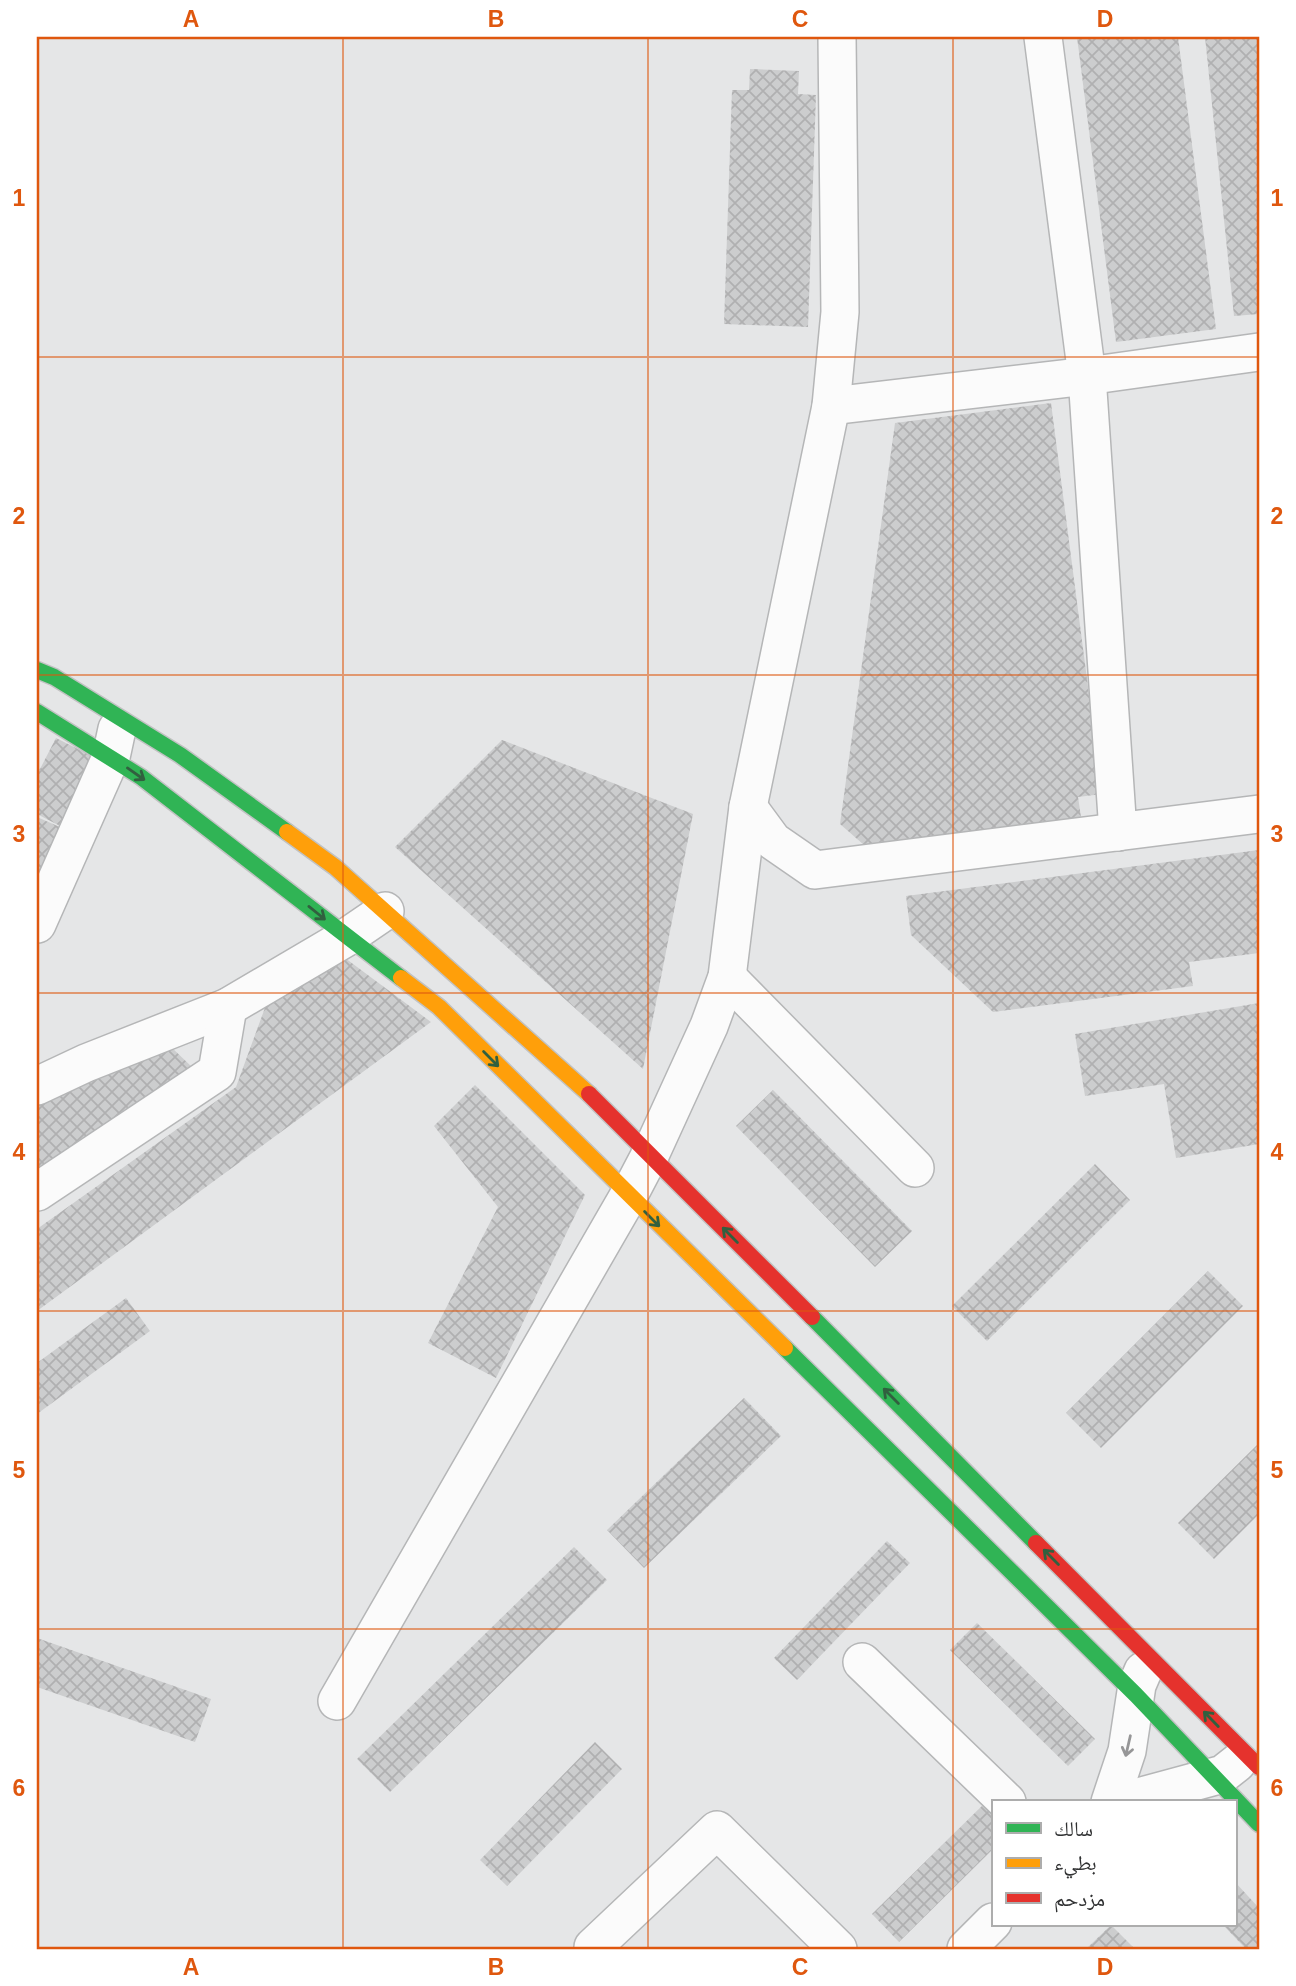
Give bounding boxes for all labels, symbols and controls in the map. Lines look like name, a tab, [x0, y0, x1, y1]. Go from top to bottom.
text: A	[183, 6, 199, 32]
text: B	[488, 6, 504, 32]
text: C	[792, 6, 808, 32]
text: D	[1097, 6, 1113, 32]
text: 1	[13, 185, 26, 211]
text: 1	[1271, 185, 1284, 211]
text: 2	[13, 503, 25, 529]
text: 2	[1271, 503, 1283, 529]
one-way arrow	[126, 767, 145, 781]
text: 3	[13, 821, 25, 847]
text: 3	[1271, 821, 1283, 847]
one-way arrow	[307, 905, 325, 920]
one-way arrow	[482, 1050, 499, 1067]
text: 4	[13, 1139, 26, 1165]
text: 4	[1271, 1139, 1284, 1165]
one-way arrow	[644, 1210, 661, 1227]
one-way arrow	[722, 1227, 739, 1244]
one-way arrow	[882, 1388, 899, 1405]
text: 5	[13, 1457, 26, 1483]
text: 5	[1271, 1457, 1284, 1483]
one-way arrow	[1043, 1549, 1060, 1566]
one-way arrow	[1203, 1711, 1220, 1728]
one-way arrow	[1121, 1735, 1134, 1757]
text: 6	[13, 1775, 25, 1801]
text: 6	[1271, 1775, 1283, 1801]
legend	[992, 1800, 1236, 1926]
text: سالك	[1054, 1817, 1093, 1840]
text: بطيء	[1054, 1851, 1097, 1879]
text: مزدحم	[1054, 1887, 1105, 1913]
text: A	[183, 1954, 199, 1980]
text: B	[488, 1954, 504, 1980]
text: C	[792, 1954, 808, 1980]
text: D	[1097, 1954, 1113, 1980]

